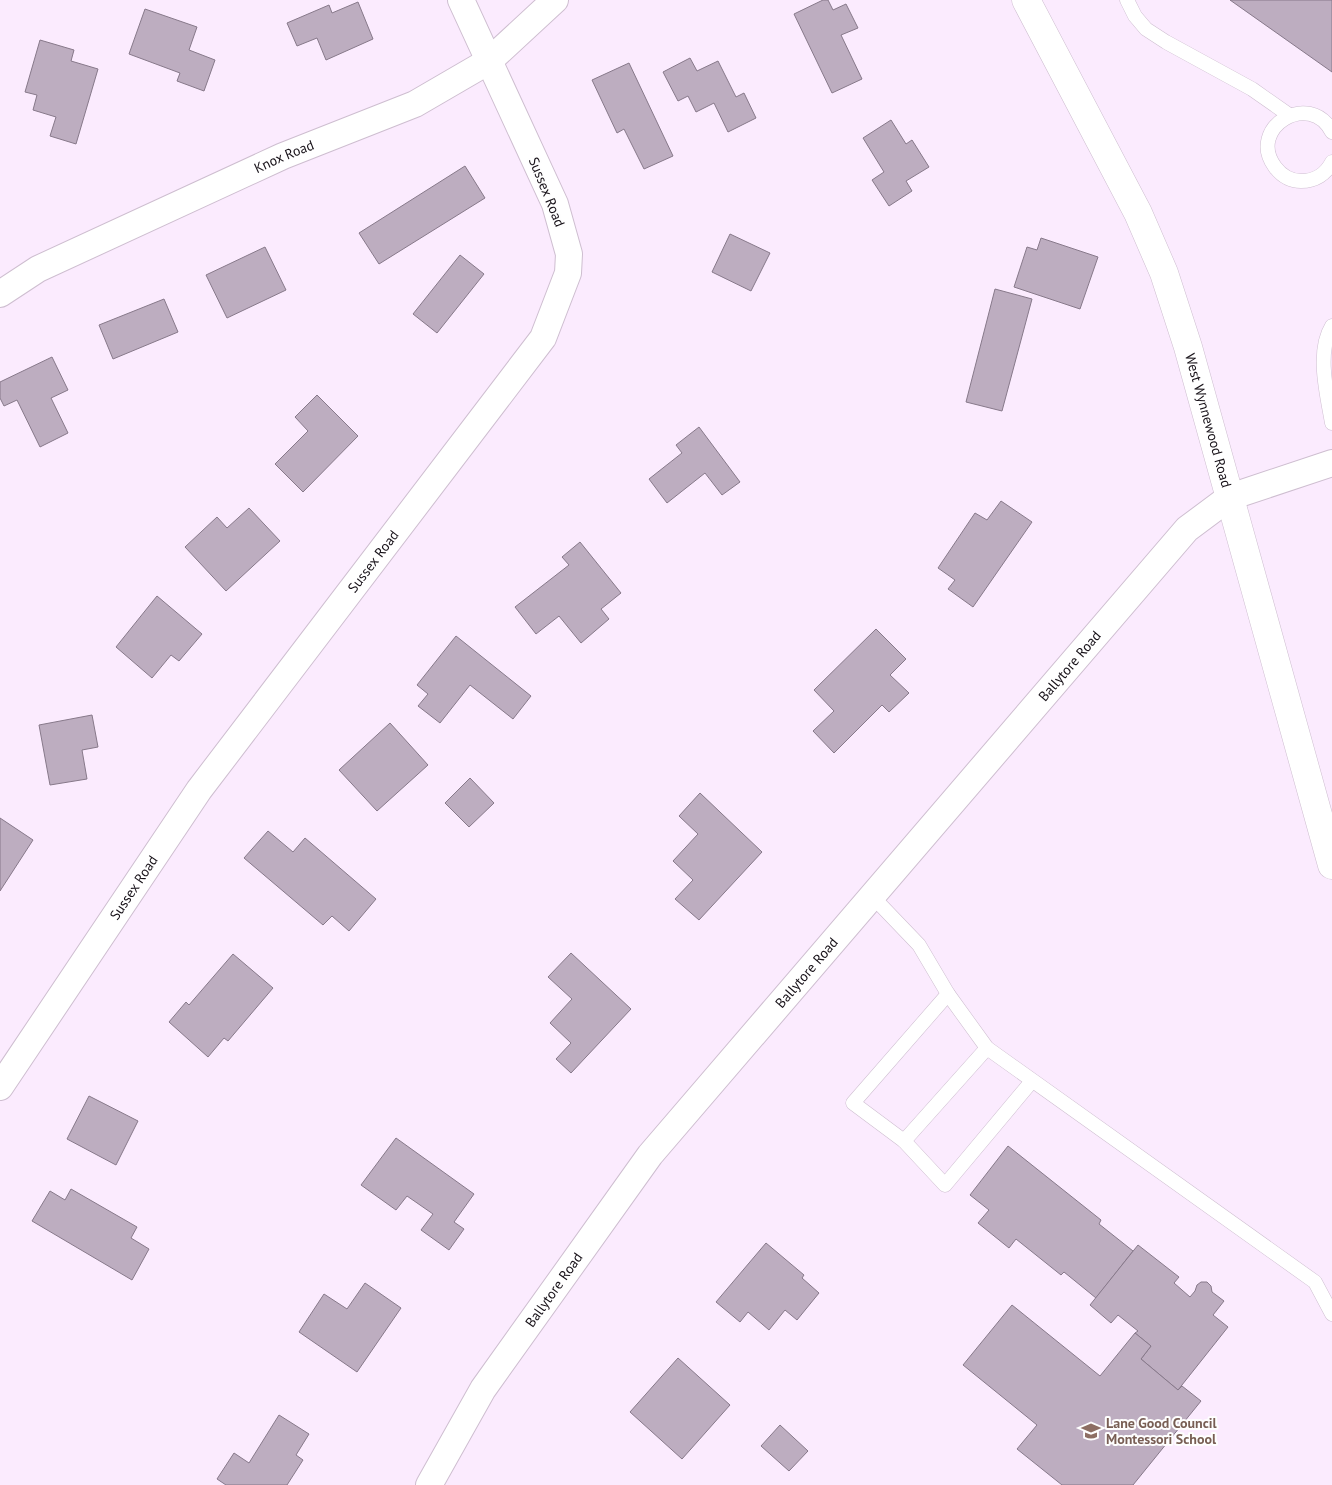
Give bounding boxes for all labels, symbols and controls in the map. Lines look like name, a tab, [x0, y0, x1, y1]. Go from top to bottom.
street label: Knox Road	[251, 136, 316, 177]
street label: Sussex Road	[525, 154, 569, 230]
street label: West Wynnewood Road	[1181, 351, 1236, 490]
street label: Sussex Road	[344, 526, 403, 596]
street label: Ballytore Road	[1034, 627, 1105, 705]
street label: Sussex Road	[106, 852, 162, 923]
street label: Ballytore Road	[771, 934, 842, 1012]
street label: Ballytore Road	[521, 1249, 586, 1331]
place label: Lane Good Council Montessori School	[1106, 1414, 1218, 1448]
school or university icon: Lane Good Council Montessori School	[1080, 1420, 1102, 1442]

